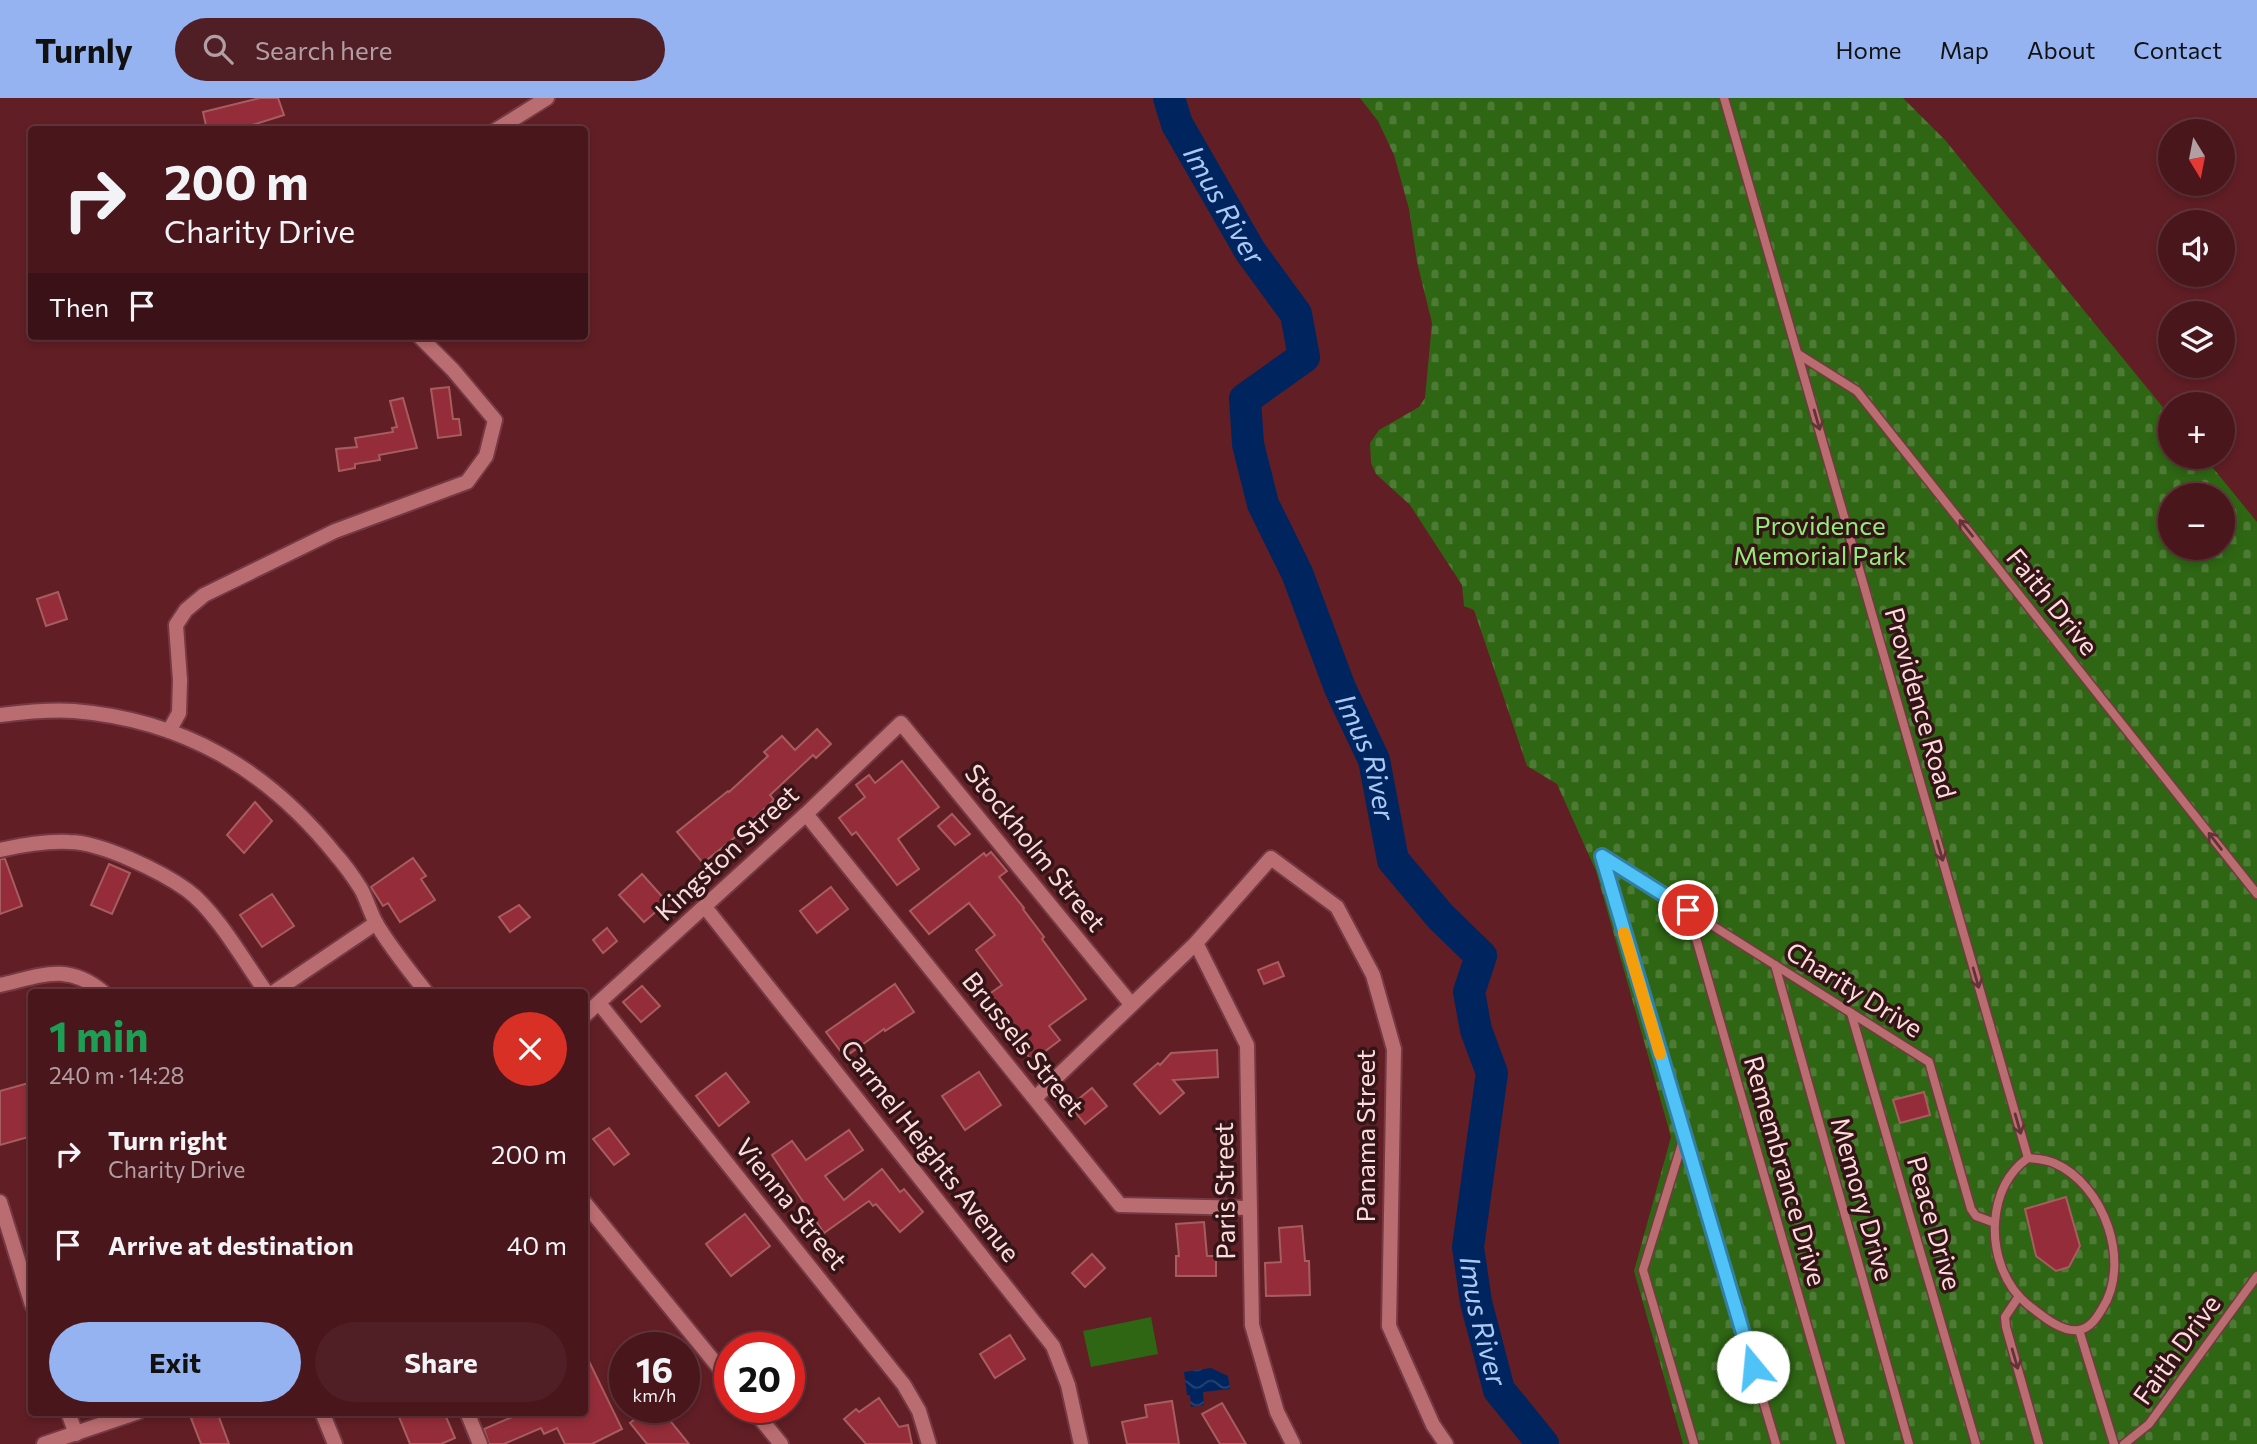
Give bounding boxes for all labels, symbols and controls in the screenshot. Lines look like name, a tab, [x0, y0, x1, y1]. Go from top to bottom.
search box	[175, 18, 665, 81]
text: Turnly	[35, 29, 133, 70]
icon: search	[199, 30, 237, 68]
text: Search here	[255, 34, 392, 65]
text: Home	[1836, 35, 1902, 64]
text: Map	[1940, 35, 1989, 64]
text: About	[2027, 35, 2095, 64]
text: Contact	[2133, 35, 2222, 64]
north arrow	[2158, 119, 2235, 196]
map controls	[2158, 119, 2235, 560]
water label: Imus River	[1177, 139, 1273, 272]
text: 200 m	[164, 150, 309, 210]
icon: right	[49, 154, 140, 245]
text: Charity Drive	[164, 210, 355, 250]
button: sound	[2158, 210, 2235, 287]
icon: arrive	[123, 287, 161, 325]
text: Then	[49, 291, 109, 322]
button: layers	[2158, 301, 2235, 378]
button: +	[2158, 392, 2235, 469]
one-way arrow	[1811, 408, 1824, 431]
button: −	[2158, 483, 2235, 560]
park label: Providence Memorial Park	[1733, 509, 1907, 570]
one-way arrow	[1959, 520, 1974, 538]
street label: Faith Drive	[2001, 542, 2105, 661]
street label: Providence Road	[1879, 604, 1964, 802]
water label: Imus River	[1329, 688, 1403, 824]
street label: Stockholm Street	[959, 757, 1113, 937]
street label: Kingston Street	[648, 778, 804, 926]
one-way arrow	[2207, 832, 2222, 850]
one-way arrow	[1934, 839, 1947, 861]
pin	[1658, 880, 1718, 940]
icon: arrive	[1669, 891, 1707, 929]
street label: Charity Drive	[1781, 934, 1929, 1043]
street label: Brussels Street	[957, 965, 1092, 1121]
one-way arrow	[1970, 967, 1983, 989]
text: 1 min	[49, 1009, 149, 1061]
button: close	[493, 1012, 567, 1086]
street label: Carmel Heights Avenue	[835, 1033, 1027, 1267]
street label: Panama Street	[1349, 1049, 1380, 1223]
street label: Remembrance Drive	[1739, 1052, 1834, 1289]
text: 240 m · 14:28	[49, 1061, 185, 1089]
one-way arrow	[2012, 1112, 2025, 1134]
street label: Memory Drive	[1825, 1113, 1902, 1284]
street label: Paris Street	[1207, 1122, 1240, 1260]
text: Turn right	[108, 1124, 227, 1155]
street label: Vienna Street	[730, 1131, 855, 1275]
icon: right	[49, 1135, 87, 1173]
text: 200 m	[491, 1138, 567, 1169]
street label: Peace Drive	[1902, 1152, 1969, 1293]
text: Charity Drive	[108, 1155, 245, 1183]
icon: arrive	[49, 1226, 87, 1264]
text: Arrive at destination	[108, 1229, 354, 1260]
text: 40 m	[507, 1229, 567, 1260]
water label: Imus River	[1454, 1254, 1515, 1390]
street label: Faith Drive	[2126, 1288, 2226, 1410]
button: Exit	[49, 1322, 301, 1402]
button: Share	[315, 1322, 567, 1402]
position arrow	[1716, 1330, 1790, 1404]
speed limit sign: 20	[714, 1332, 805, 1423]
text: 16	[636, 1347, 673, 1390]
one-way arrow	[2009, 1347, 2022, 1370]
text: km/h	[633, 1384, 676, 1406]

